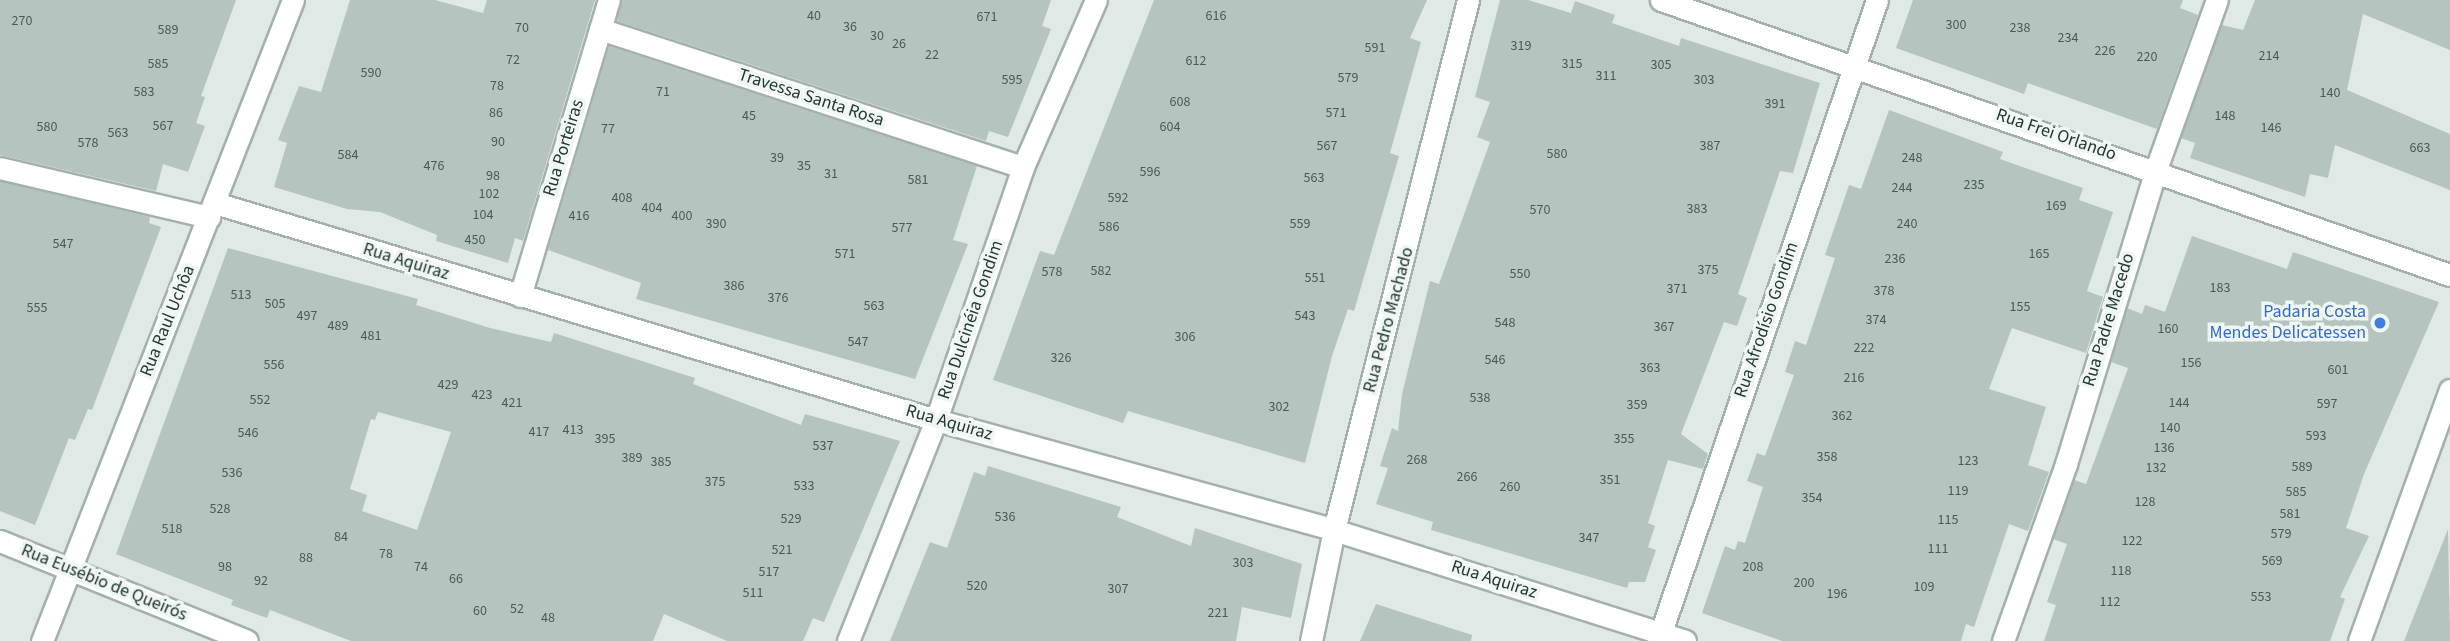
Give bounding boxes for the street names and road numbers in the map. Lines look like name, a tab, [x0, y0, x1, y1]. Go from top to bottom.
street label: Travessa Santa Rosa	[735, 64, 887, 132]
street label: Rua Porteiras	[539, 97, 589, 199]
street label: Rua Frei Orlando	[1993, 104, 2119, 166]
street label: Rua Dulcinéia Gondim	[934, 238, 1008, 402]
street label: Rua Aquiraz	[360, 239, 452, 285]
street label: Rua Afrodísio Gondim	[1730, 239, 1804, 401]
street label: Rua Pedro Machado	[1359, 245, 1419, 395]
street label: Rua Padre Macedo	[2078, 251, 2140, 389]
street label: Rua Raul Uchôa	[136, 262, 200, 380]
street label: Rua Aquiraz	[903, 400, 995, 446]
street label: Rua Eusébio de Queirós	[18, 540, 190, 626]
street label: Rua Aquiraz	[1448, 556, 1540, 604]

